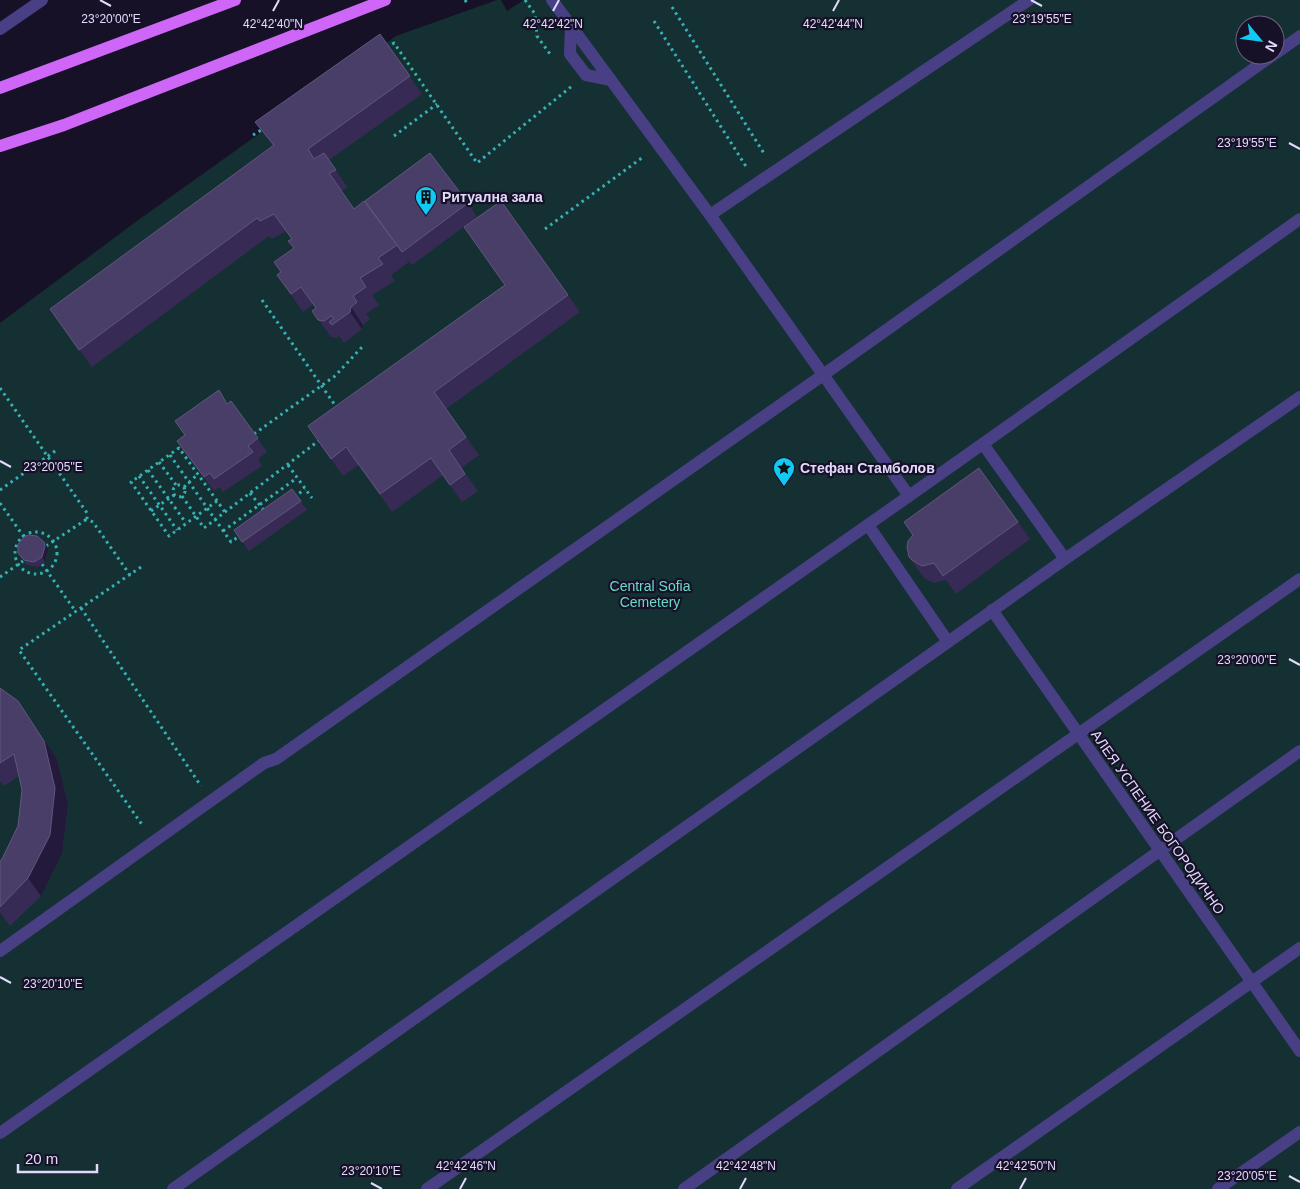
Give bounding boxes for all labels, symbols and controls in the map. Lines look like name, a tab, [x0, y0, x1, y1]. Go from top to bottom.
text: 23°20'00"E	[81, 12, 141, 26]
text: 23°19'55"E	[1012, 12, 1072, 26]
north arrow	[1235, 15, 1285, 65]
text: 42°42'40"N	[243, 17, 303, 31]
text: 42°42'42"N	[523, 17, 583, 31]
text: 42°42'44"N	[803, 17, 863, 31]
text: N	[1262, 38, 1281, 55]
text: 23°19'55"E	[1217, 136, 1277, 150]
building icon: Ритуална зала	[414, 185, 438, 216]
place label: Ритуална зала	[442, 189, 543, 205]
place icon: Стефан Стамболов	[772, 456, 796, 487]
text: 23°20'05"E	[23, 460, 83, 474]
place label: Стефан Стамболов	[800, 460, 935, 476]
park label: Central Sofia Cemetery	[610, 578, 691, 610]
text: 23°20'00"E	[1217, 653, 1277, 667]
street label: АЛЕЯ УСПЕНИЕ БОГОРОДИЧНО	[1088, 727, 1228, 917]
text: 23°20'10"E	[23, 977, 83, 991]
scale bar	[18, 1142, 96, 1174]
text: 20 m	[25, 1150, 58, 1167]
text: 42°42'46"N	[436, 1159, 496, 1173]
text: 42°42'48"N	[716, 1159, 776, 1173]
text: 42°42'50"N	[996, 1159, 1056, 1173]
text: 23°20'10"E	[341, 1164, 401, 1178]
text: 23°20'05"E	[1217, 1169, 1277, 1183]

